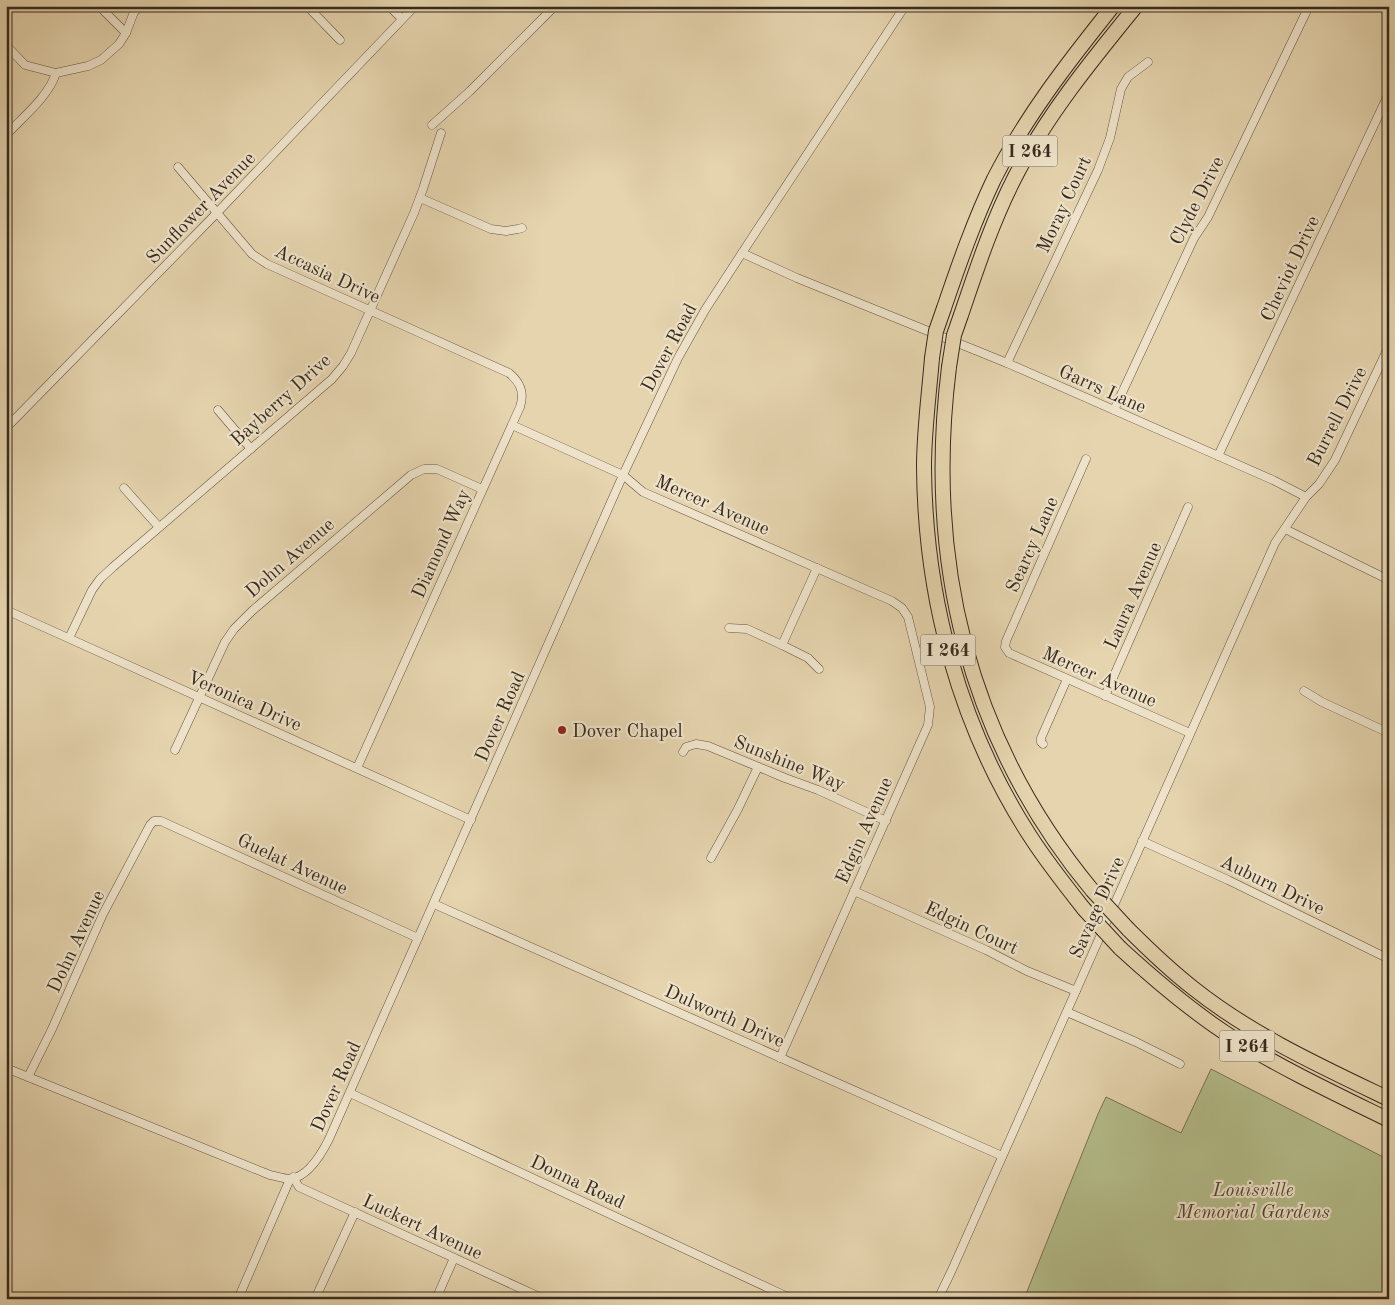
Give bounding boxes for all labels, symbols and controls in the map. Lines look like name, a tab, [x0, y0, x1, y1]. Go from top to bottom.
road number: I 264	[1002, 136, 1058, 166]
street label: Sunflower Avenue	[144, 149, 260, 268]
street label: Moray Court	[1035, 154, 1096, 256]
street label: Clyde Drive	[1168, 154, 1229, 249]
street label: Cheviot Drive	[1259, 213, 1324, 325]
street label: Accasia Drive	[271, 243, 383, 308]
street label: Dover Road	[639, 301, 701, 395]
street label: Bayberry Drive	[228, 351, 335, 451]
street label: Garrs Lane	[1055, 363, 1148, 418]
street label: Burrell Drive	[1305, 364, 1371, 470]
street label: Mercer Avenue	[652, 473, 772, 540]
street label: Diamond Way	[410, 487, 475, 601]
street label: Searcy Lane	[1004, 494, 1063, 596]
street label: Dohn Avenue	[243, 515, 339, 602]
street label: Laura Avenue	[1102, 540, 1166, 652]
road number: I 264	[920, 634, 976, 666]
street label: Mercer Avenue	[1039, 645, 1159, 712]
street label: Veronica Drive	[184, 669, 304, 736]
street label: Dover Road	[473, 669, 530, 765]
place label: Dover Chapel	[572, 723, 683, 742]
marker: Dover Chapel	[556, 724, 568, 736]
street label: Sunshine Way	[731, 733, 847, 795]
street label: Edgin Avenue	[833, 775, 897, 887]
street label: Guelat Avenue	[234, 831, 350, 899]
street label: Auburn Drive	[1217, 853, 1327, 920]
street label: Savage Drive	[1067, 854, 1129, 962]
street label: Dohn Avenue	[45, 888, 109, 996]
street label: Edgin Court	[921, 899, 1021, 959]
street label: Dulworth Drive	[661, 982, 787, 1052]
road number: I 264	[1220, 1030, 1274, 1062]
street label: Dover Road	[309, 1039, 366, 1135]
street label: Donna Road	[527, 1153, 627, 1213]
park label: Louisville Memorial Gardens	[1175, 1182, 1330, 1223]
street label: Luckert Avenue	[359, 1192, 485, 1264]

